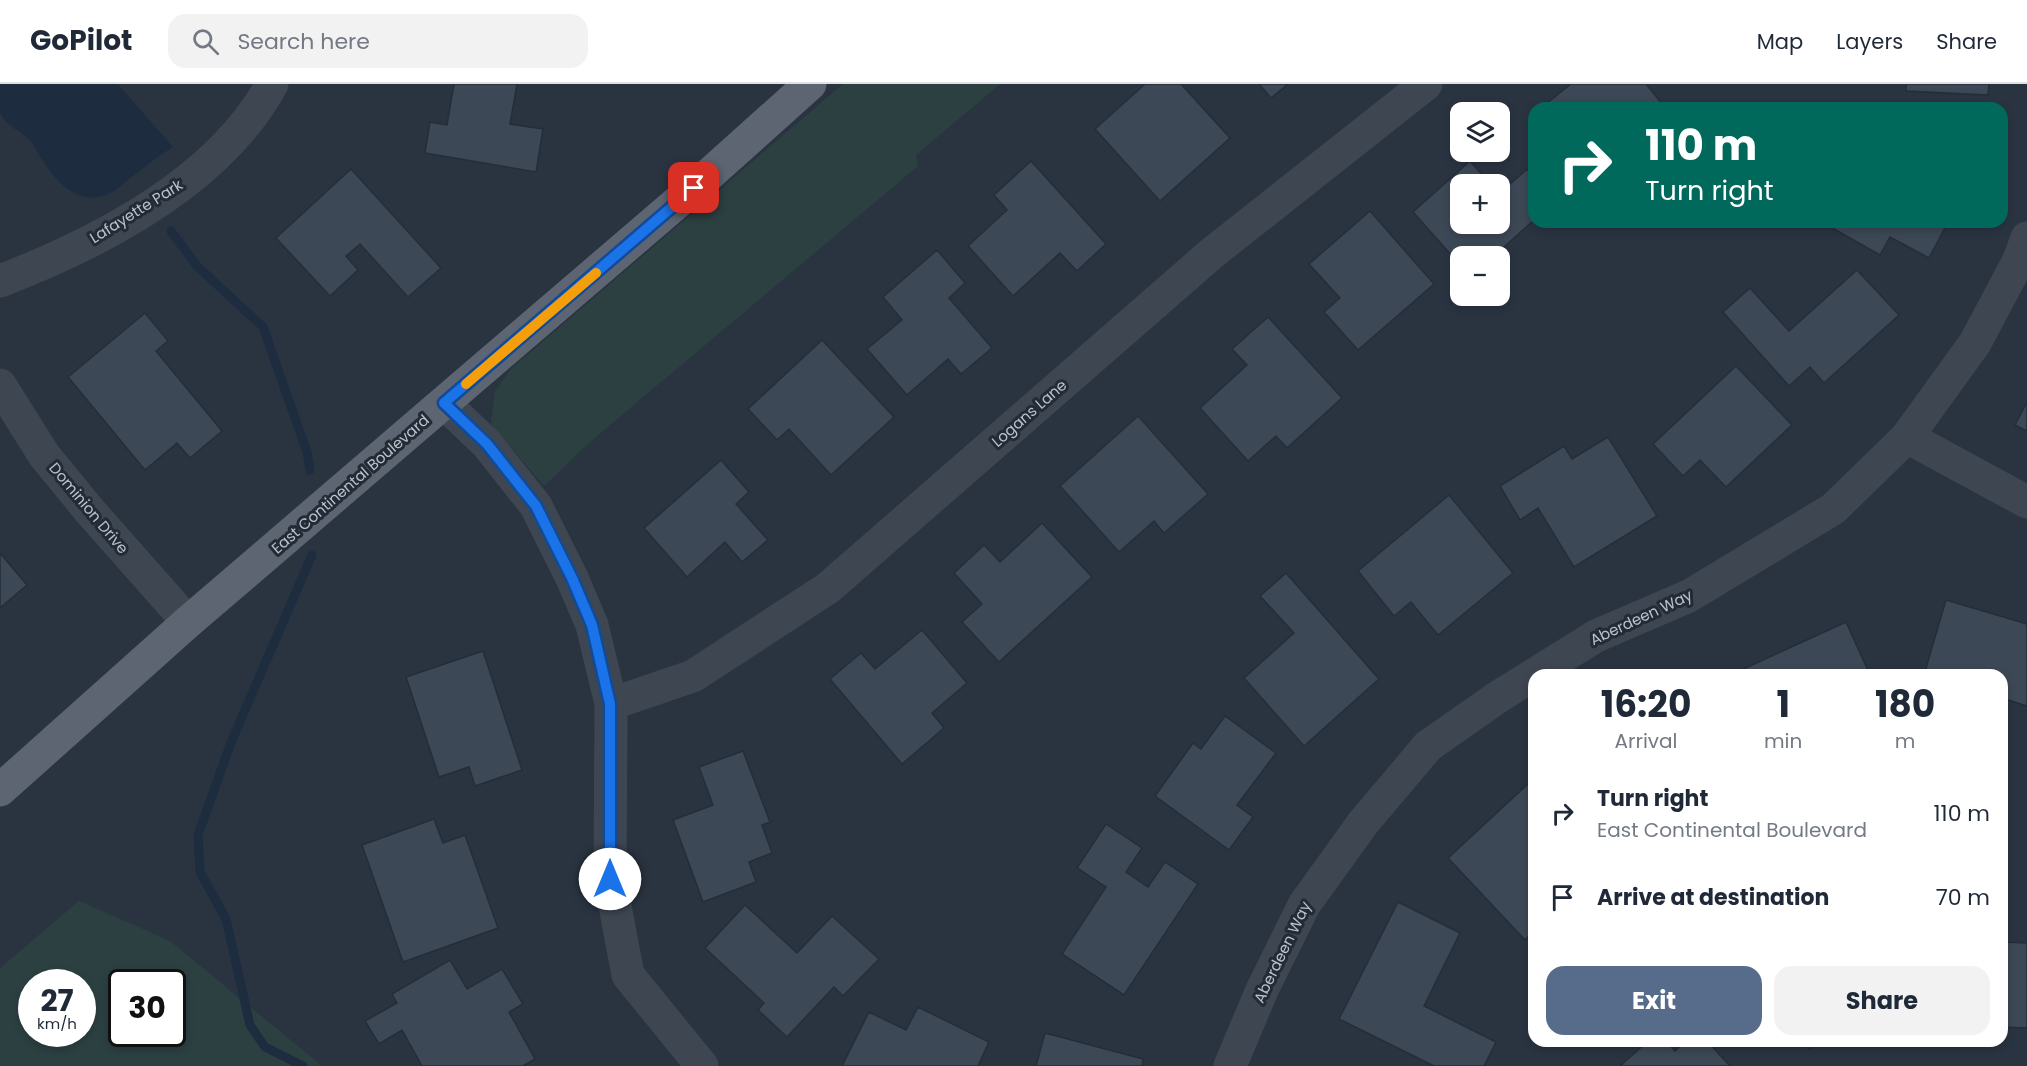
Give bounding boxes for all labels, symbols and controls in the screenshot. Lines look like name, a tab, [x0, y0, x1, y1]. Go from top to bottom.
search box	[168, 14, 588, 68]
text: GoPilot	[30, 21, 132, 60]
icon: search	[189, 25, 222, 58]
text: Search here	[237, 26, 370, 57]
text: Map	[1757, 27, 1803, 56]
text: Layers	[1836, 27, 1903, 56]
text: Share	[1936, 27, 1997, 56]
map controls	[1450, 102, 1510, 306]
button: layers	[1450, 102, 1510, 162]
text: 110 m	[1645, 116, 1757, 175]
icon: right	[1546, 126, 1624, 204]
pin	[668, 162, 719, 213]
icon: arrive	[677, 171, 710, 204]
text: Turn right	[1645, 172, 1774, 209]
street label: Lafayette Park	[86, 174, 187, 248]
button: +	[1450, 174, 1510, 234]
button: −	[1450, 246, 1510, 306]
street label: Logans Lane	[987, 374, 1071, 452]
street label: East Continental Boulevard	[267, 410, 433, 558]
street label: Dominion Drive	[44, 458, 134, 558]
street label: Aberdeen Way	[1586, 584, 1696, 650]
text: 16:20	[1601, 679, 1691, 730]
text: 1	[1776, 679, 1790, 730]
text: 180	[1875, 679, 1935, 730]
text: Arrival	[1615, 727, 1678, 755]
text: min	[1764, 727, 1802, 755]
text: m	[1895, 727, 1915, 755]
text: Turn right	[1597, 783, 1708, 814]
icon: right	[1546, 797, 1579, 830]
text: 110 m	[1934, 798, 1990, 829]
text: East Continental Boulevard	[1597, 816, 1867, 844]
position arrow	[578, 847, 642, 911]
icon: arrive	[1546, 881, 1579, 914]
text: Arrive at destination	[1597, 882, 1829, 913]
text: 70 m	[1936, 882, 1990, 913]
street label: Aberdeen Way	[1248, 897, 1316, 1006]
button: Exit	[1546, 966, 1762, 1035]
button: Share	[1774, 966, 1990, 1035]
speed limit sign: 30	[108, 969, 186, 1047]
text: 27	[40, 979, 74, 1022]
text: km/h	[37, 1013, 77, 1034]

